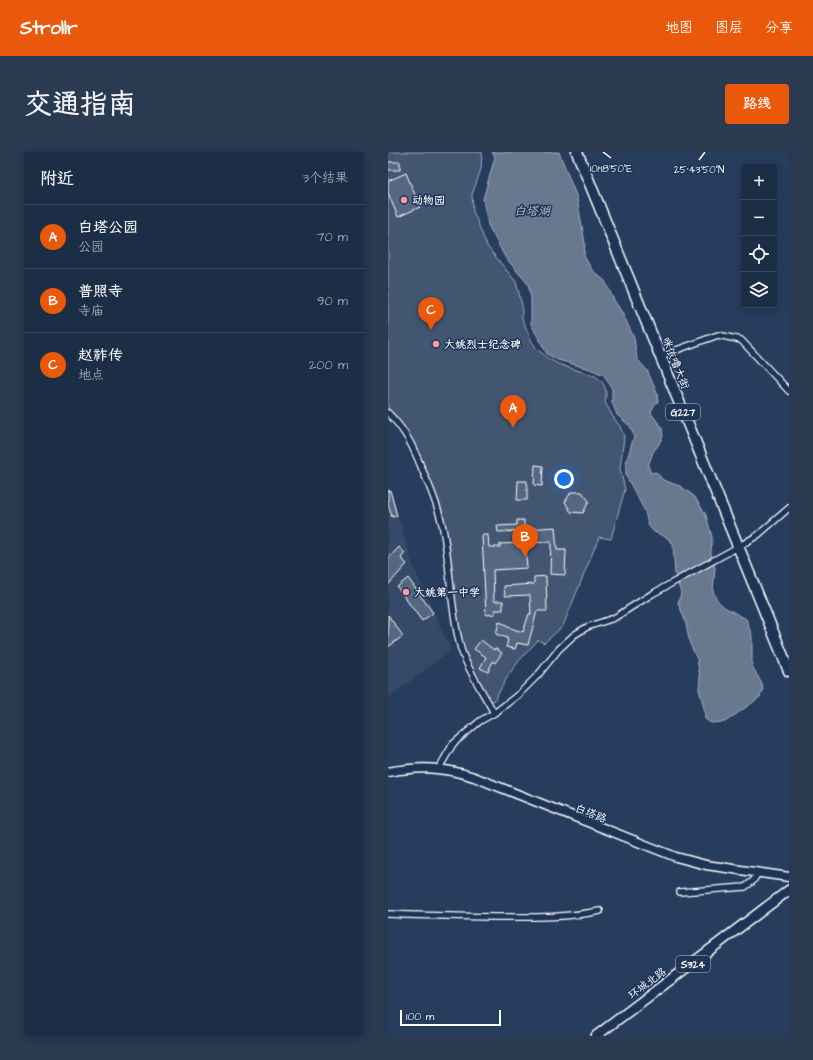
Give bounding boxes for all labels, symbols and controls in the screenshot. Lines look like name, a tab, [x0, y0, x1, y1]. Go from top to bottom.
text: Strollr	[20, 15, 78, 42]
text: 地图	[665, 18, 693, 38]
text: 图层	[715, 18, 743, 38]
text: 分享	[765, 18, 793, 38]
button: 路线	[725, 84, 789, 124]
text: 交通指南	[24, 85, 136, 124]
text: 101°18'50"E	[590, 162, 632, 176]
text: 25°43'50"N	[674, 163, 724, 177]
map controls	[741, 164, 777, 308]
button: +	[741, 164, 777, 200]
text: 附近	[40, 167, 74, 191]
text: 3个结果	[302, 169, 348, 187]
place label: 动物园	[412, 193, 445, 208]
marker: 动物园	[399, 195, 409, 205]
button: −	[741, 200, 777, 236]
water label: 白塔湖	[514, 203, 551, 220]
text: 白塔公园	[78, 217, 138, 238]
text: A	[49, 228, 57, 246]
text: 70 m	[316, 228, 348, 246]
button: locate	[741, 236, 777, 272]
text: 公园	[78, 238, 104, 256]
button: layers	[741, 272, 777, 308]
text: 普照寺	[78, 281, 123, 302]
text: B	[48, 292, 58, 310]
text: 90 m	[317, 292, 348, 310]
pin: C	[418, 297, 444, 330]
text: 寺庙	[78, 302, 104, 320]
street label: 咪依噜大街	[658, 335, 693, 392]
place label: 大姚烈士纪念碑	[444, 337, 521, 352]
marker: 大姚烈士纪念碑	[431, 339, 441, 349]
text: 赵祚传	[78, 345, 123, 366]
text: C	[48, 356, 58, 374]
text: 200 m	[309, 356, 348, 374]
text: 地点	[78, 366, 104, 384]
pin: A	[500, 395, 526, 428]
road number: G227	[666, 404, 700, 420]
your location	[554, 469, 574, 489]
pin: B	[512, 524, 538, 557]
place label: 大姚第一中学	[414, 585, 480, 600]
marker: 大姚第一中学	[401, 587, 411, 597]
street label: 白塔路	[573, 801, 609, 826]
road number: S324	[676, 956, 710, 972]
street label: 环城北路	[625, 964, 669, 1003]
scale bar	[400, 1008, 501, 1027]
text: 100 m	[406, 1009, 434, 1024]

